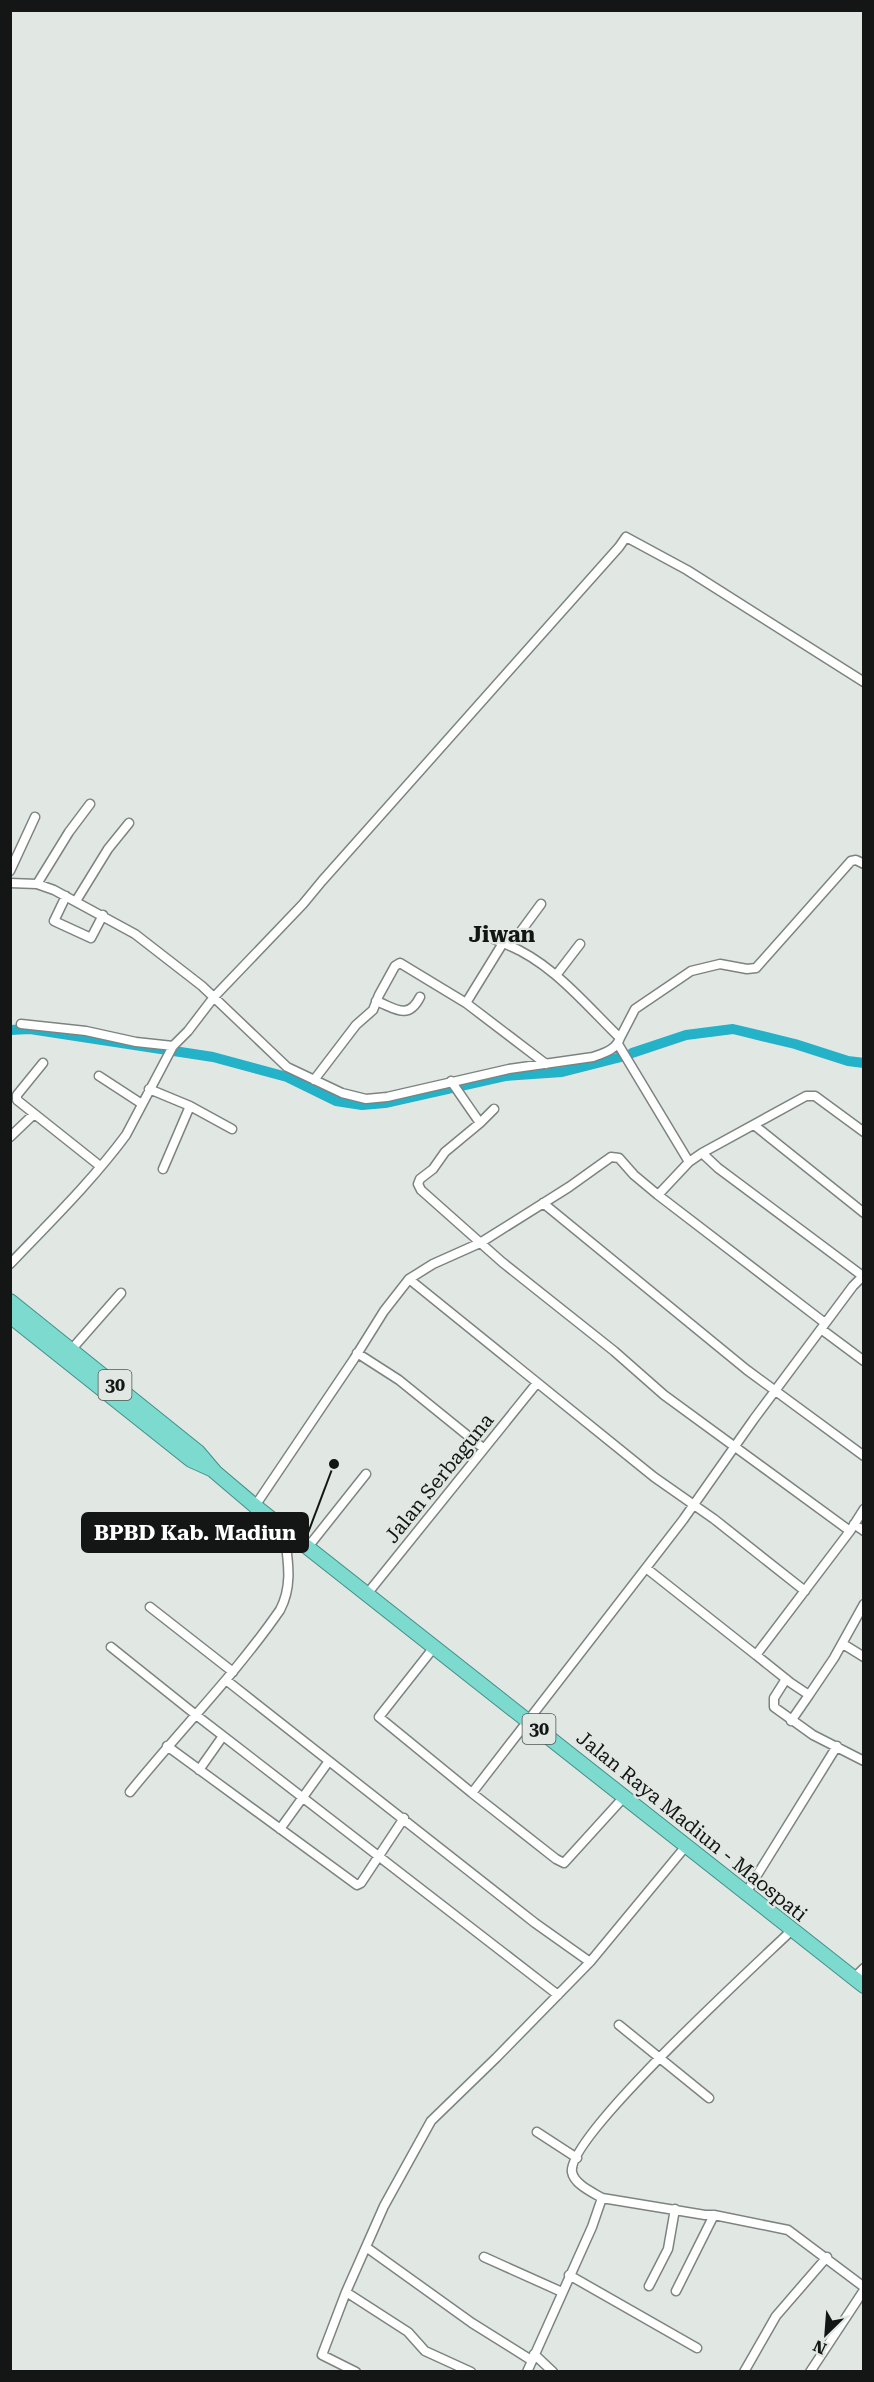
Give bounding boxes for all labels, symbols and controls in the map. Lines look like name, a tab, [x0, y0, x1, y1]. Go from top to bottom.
district label: Jiwan	[469, 922, 536, 947]
road number: 30	[98, 1370, 132, 1400]
street label: Jalan Serbaguna	[379, 1408, 499, 1548]
callout: BPBD Kab. Madiun	[82, 1513, 308, 1552]
text: BPBD Kab. Madiun	[94, 1521, 296, 1545]
road number: 30	[522, 1714, 556, 1744]
street label: Jalan Raya Madiun - Maospati	[572, 1726, 812, 1926]
north arrow	[796, 2304, 856, 2364]
text: N	[810, 2336, 829, 2358]

